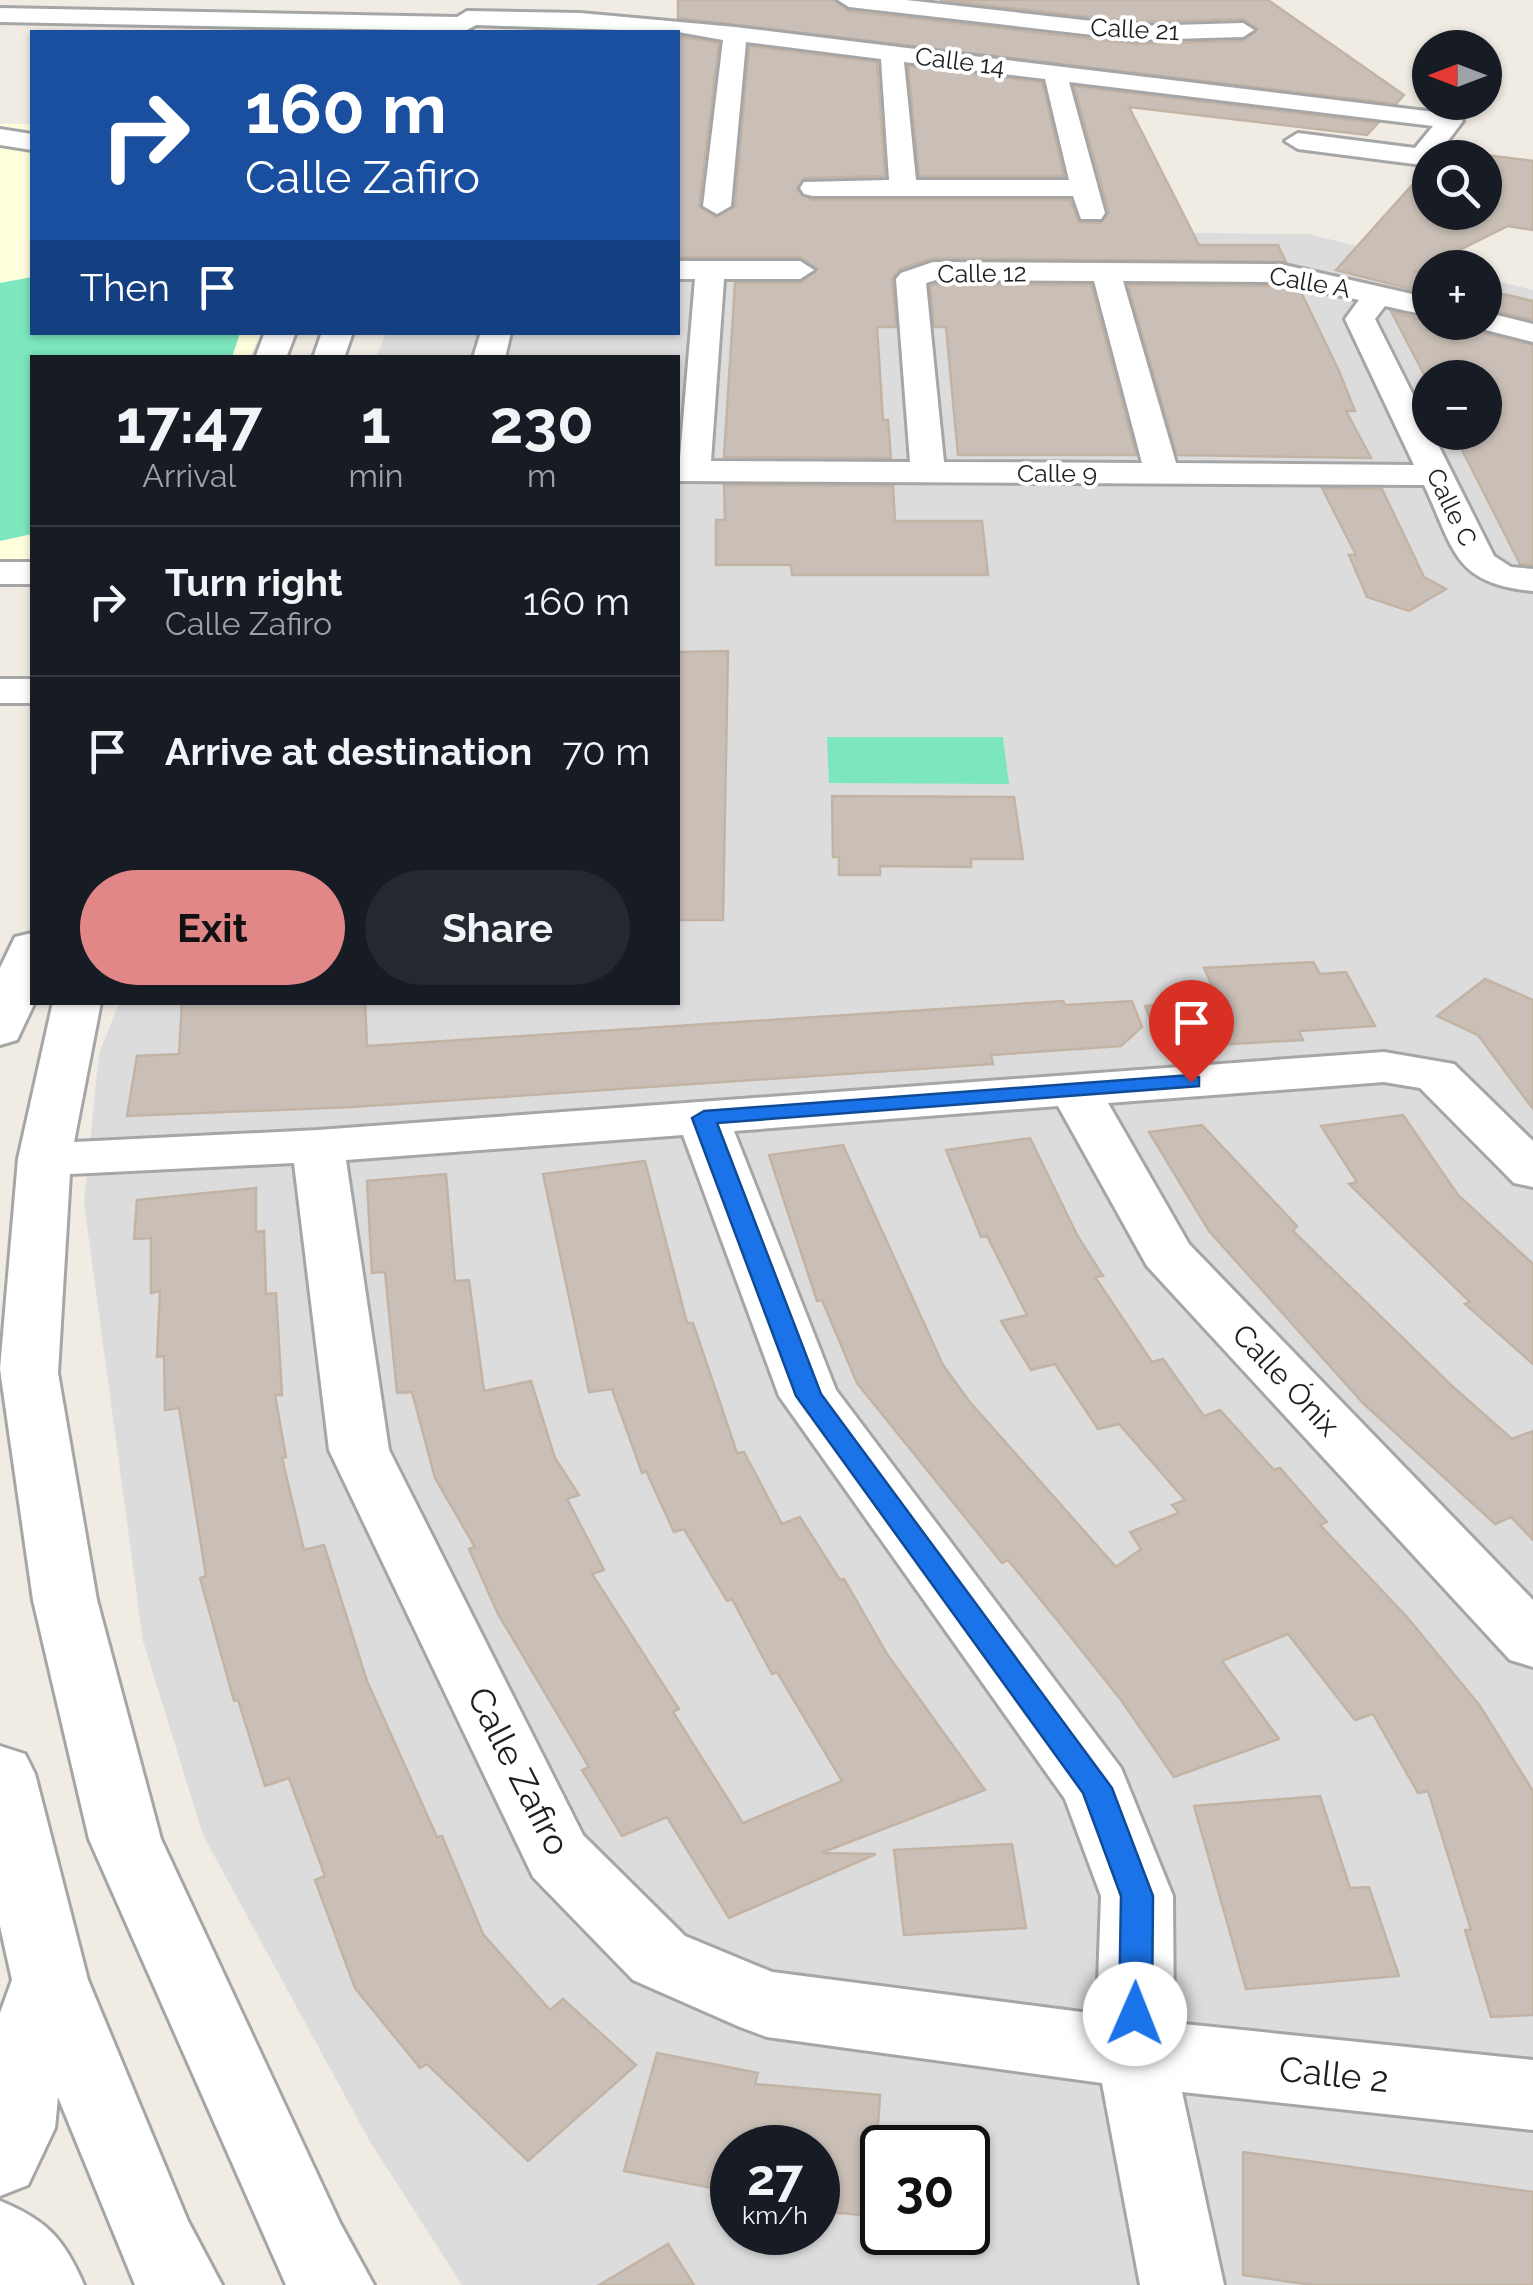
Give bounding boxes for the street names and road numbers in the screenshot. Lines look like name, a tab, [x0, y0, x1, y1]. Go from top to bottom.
street label: Calle 21	[1090, 12, 1181, 46]
street label: Calle 14	[914, 41, 1006, 81]
street label: Calle 12	[937, 257, 1027, 289]
street label: Calle A	[1267, 260, 1353, 304]
street label: Calle 9	[1017, 458, 1097, 488]
street label: Calle C	[1420, 463, 1484, 551]
street label: Calle Ónix	[1225, 1317, 1347, 1443]
street label: Calle Zafiro	[459, 1680, 579, 1862]
street label: Calle 2	[1277, 2048, 1391, 2100]

